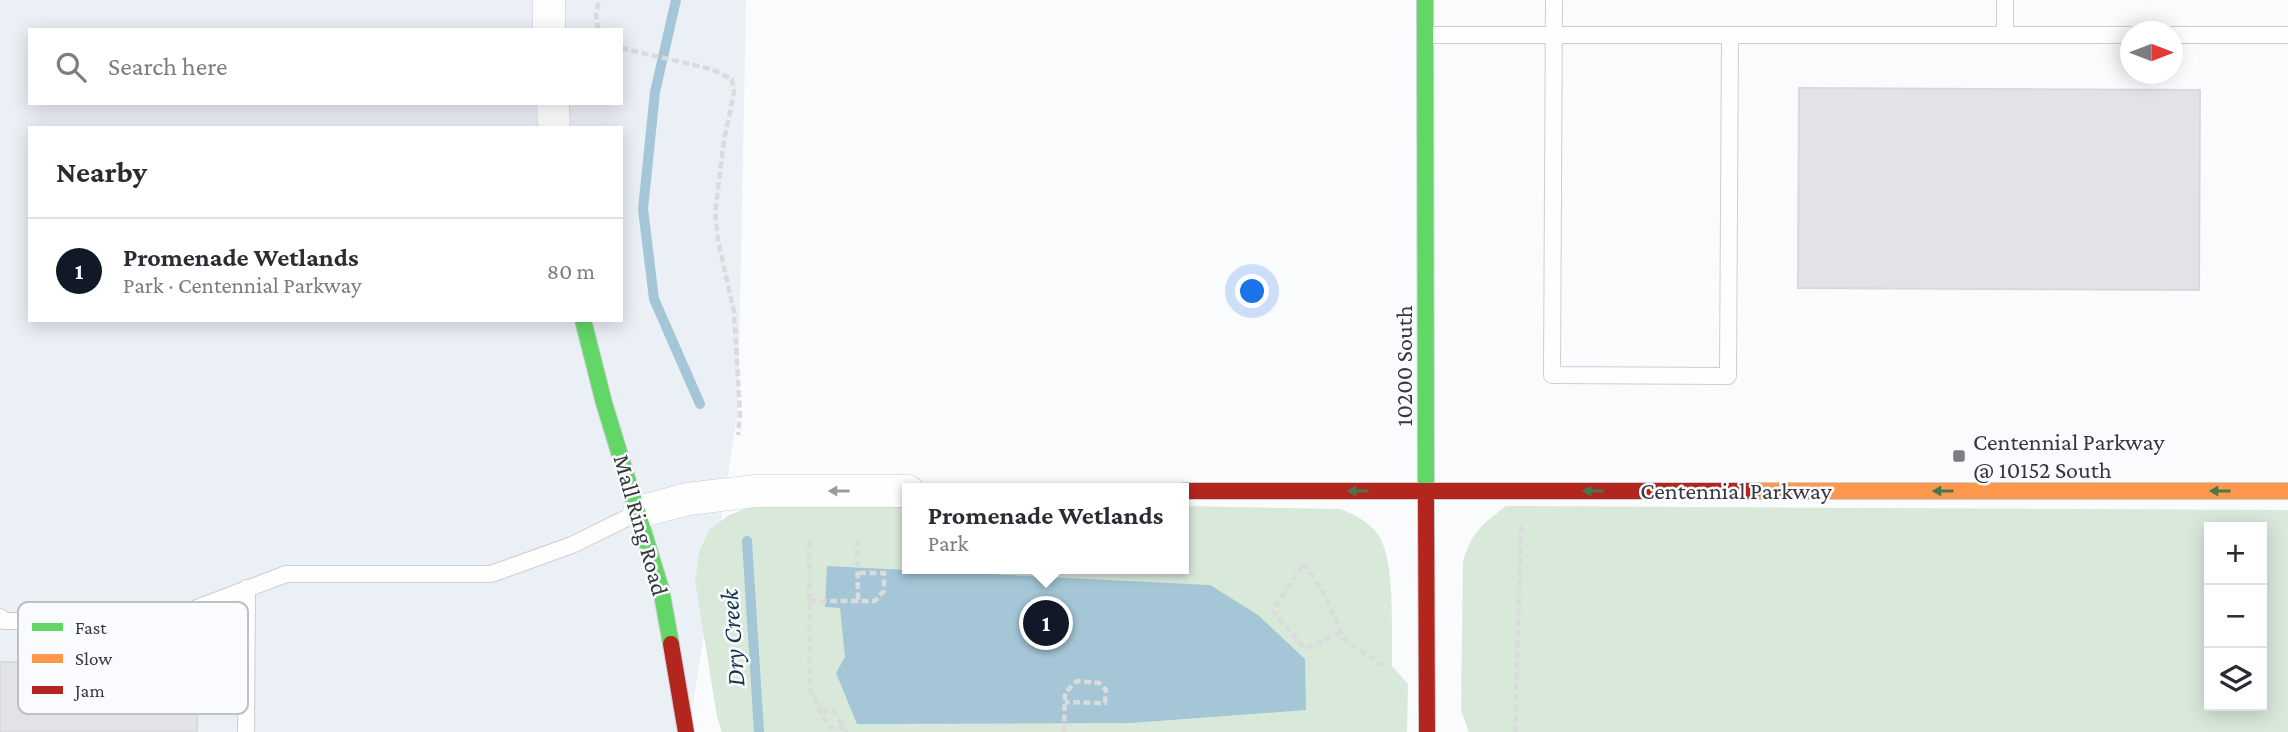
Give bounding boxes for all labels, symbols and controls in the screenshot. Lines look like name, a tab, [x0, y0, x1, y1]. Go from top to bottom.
north arrow	[2120, 21, 2183, 84]
search box	[28, 28, 623, 105]
icon: search	[52, 48, 90, 86]
text: Search here	[108, 52, 227, 81]
text: Nearby	[56, 155, 147, 188]
text: Promenade Wetlands	[123, 243, 359, 272]
text: 1	[75, 258, 83, 284]
text: 80 m	[547, 258, 595, 284]
text: Park · Centennial Parkway	[123, 272, 362, 298]
your location	[1235, 274, 1269, 308]
street label: 10200 South	[1390, 305, 1417, 427]
place label: Centennial Parkway @ 10152 South	[1973, 428, 2166, 483]
marker: Centennial Parkway @ 10152 South	[1951, 448, 1967, 464]
street label: Mall Ring Road	[608, 451, 675, 599]
street label: Centennial Parkway	[1640, 477, 1833, 504]
popup	[902, 483, 1189, 574]
one-way arrow	[828, 485, 850, 497]
one-way arrow	[1347, 485, 1369, 497]
one-way arrow	[1582, 485, 1604, 497]
one-way arrow	[1932, 485, 1954, 497]
one-way arrow	[2209, 485, 2231, 497]
text: Promenade Wetlands	[928, 501, 1163, 530]
map controls	[2204, 522, 2267, 711]
button: +	[2204, 522, 2267, 585]
text: Park	[928, 530, 969, 556]
button: −	[2204, 585, 2267, 648]
water label: Dry Creek	[715, 587, 750, 688]
pin: 1	[1023, 597, 1069, 649]
legend	[18, 602, 248, 714]
text: Fast	[75, 617, 107, 638]
text: Slow	[75, 648, 112, 669]
button: layers	[2204, 648, 2267, 711]
text: Jam	[73, 680, 105, 701]

